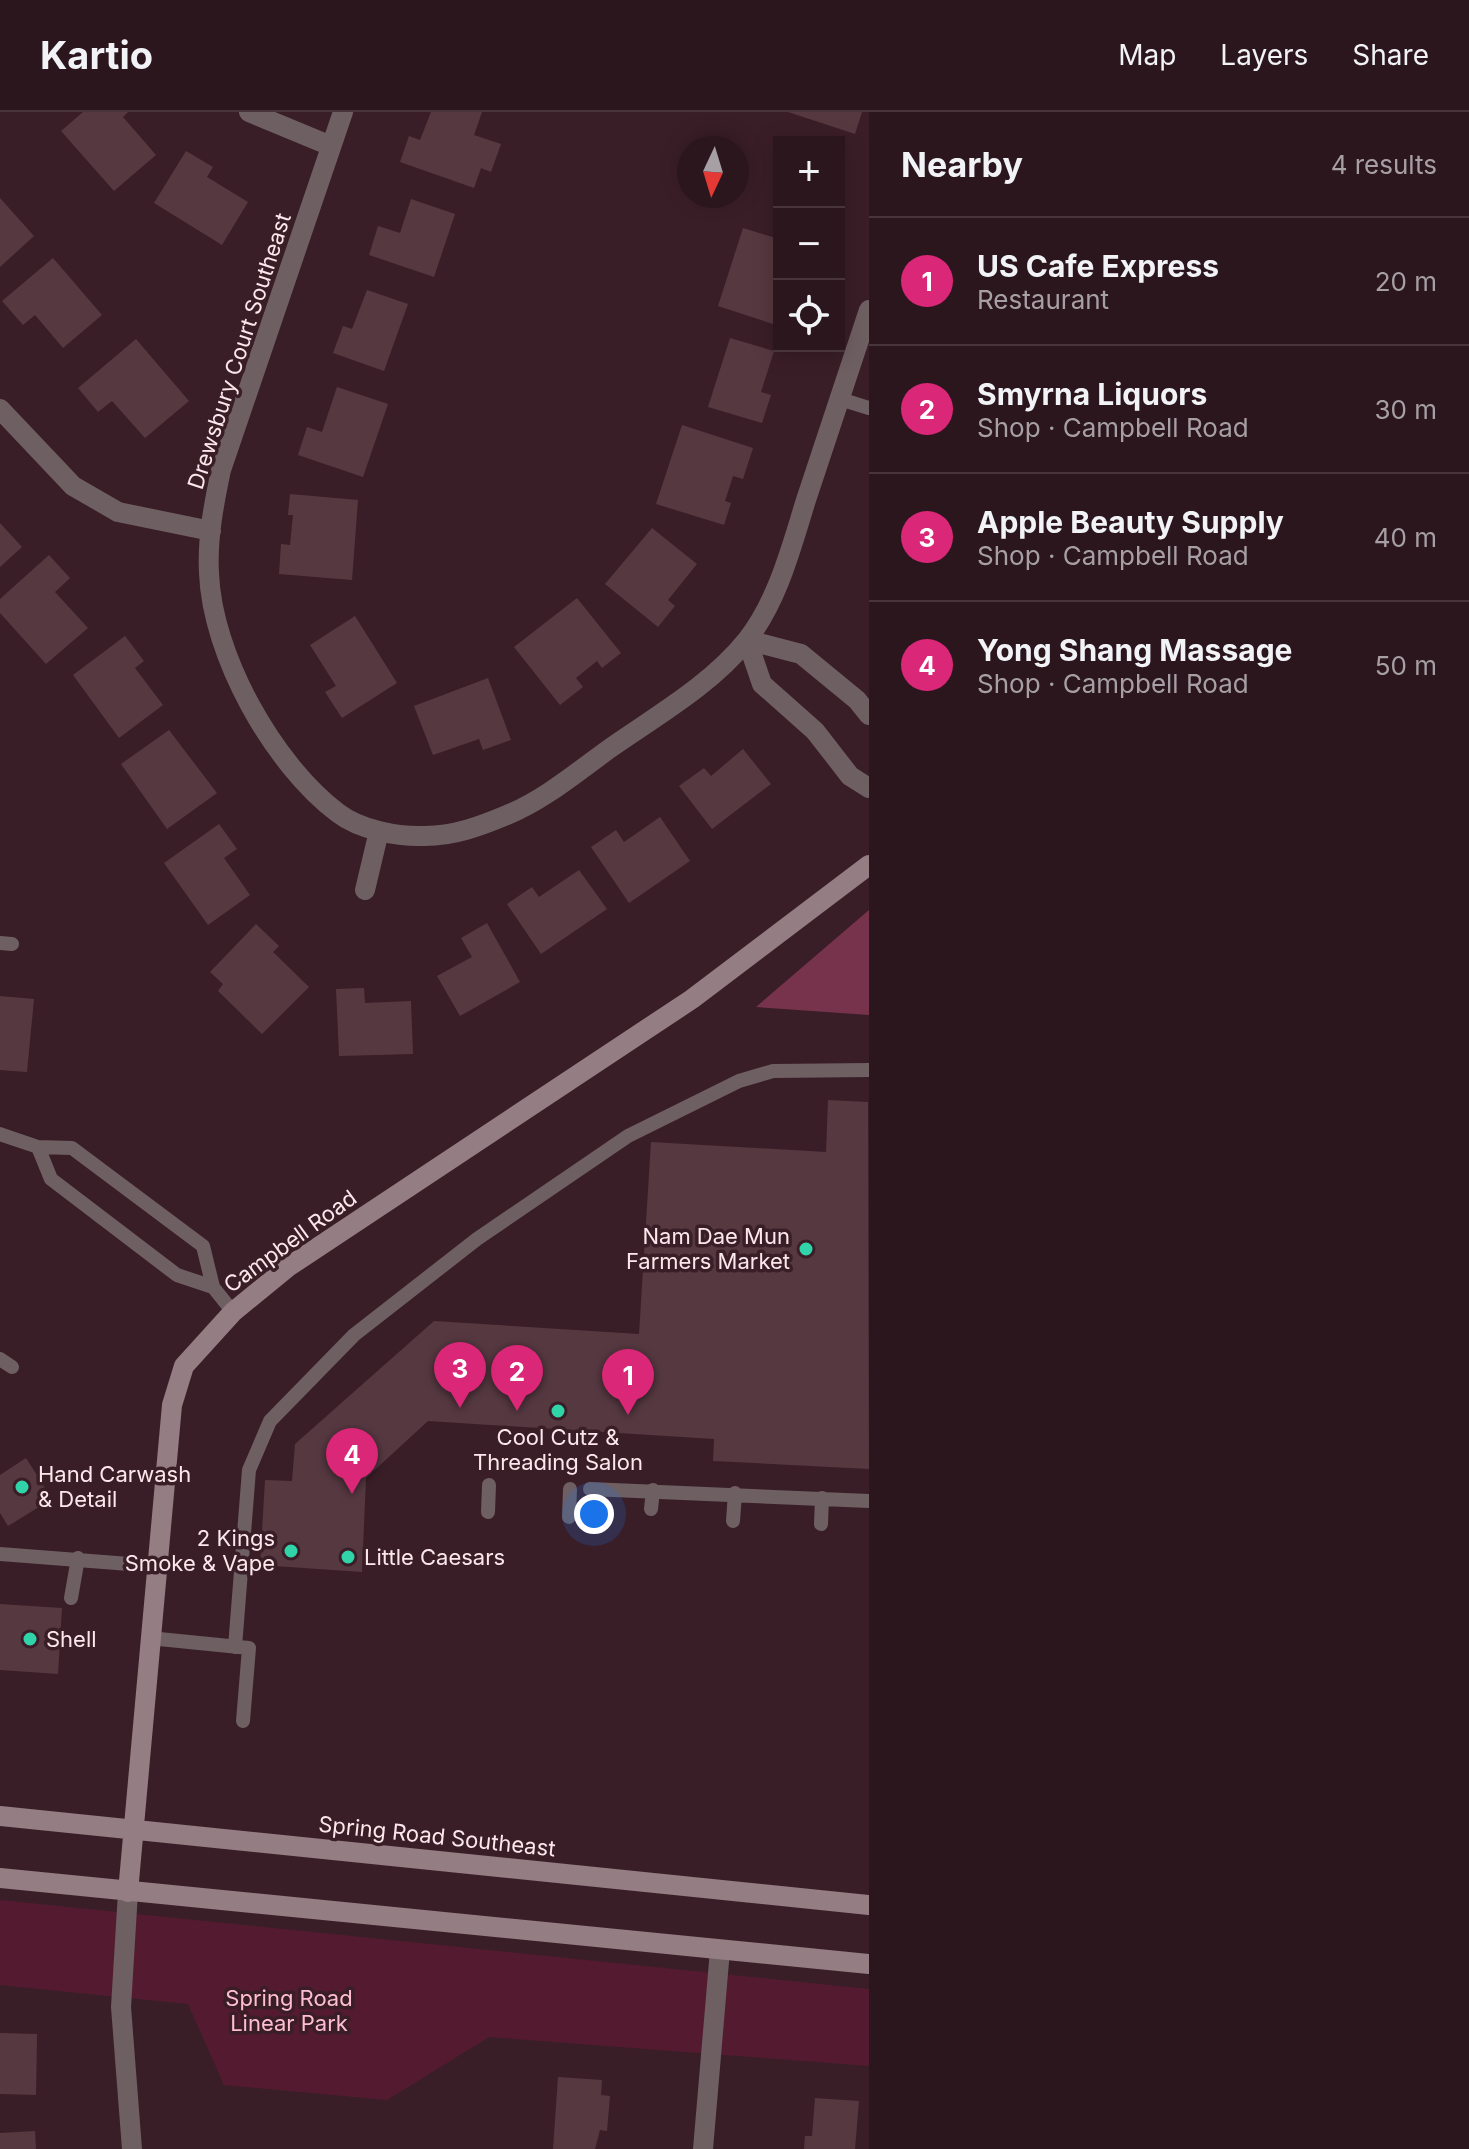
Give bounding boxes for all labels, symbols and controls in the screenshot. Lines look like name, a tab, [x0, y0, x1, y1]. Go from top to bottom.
text: Kartio	[40, 32, 153, 78]
text: Map	[1118, 38, 1176, 72]
text: Layers	[1220, 38, 1308, 72]
text: Share	[1352, 38, 1429, 72]
north arrow	[677, 136, 749, 208]
map controls	[773, 136, 845, 352]
button: +	[773, 136, 845, 208]
text: Nearby	[901, 144, 1023, 185]
text: 4 results	[1331, 149, 1437, 180]
button: −	[773, 208, 845, 280]
street label: Drewsbury Court Southeast	[182, 210, 296, 492]
text: US Cafe Express	[977, 248, 1219, 284]
text: 1	[921, 266, 933, 297]
text: 20 m	[1375, 266, 1437, 297]
button: locate	[773, 280, 845, 352]
text: Restaurant	[977, 284, 1109, 315]
text: Smyrna Liquors	[977, 376, 1207, 412]
text: 2	[919, 394, 935, 425]
text: 30 m	[1374, 394, 1437, 425]
text: Shop · Campbell Road	[977, 412, 1249, 443]
text: Apple Beauty Supply	[977, 504, 1284, 540]
text: 3	[919, 522, 935, 553]
text: 40 m	[1374, 522, 1437, 553]
text: Shop · Campbell Road	[977, 540, 1249, 571]
text: Yong Shang Massage	[977, 632, 1292, 668]
text: 4	[918, 650, 936, 681]
text: 50 m	[1375, 650, 1437, 681]
text: Shop · Campbell Road	[977, 668, 1249, 699]
street label: Campbell Road	[219, 1184, 361, 1298]
place label: Nam Dae Mun Farmers Market	[626, 1223, 790, 1274]
marker: Nam Dae Mun Farmers Market	[797, 1240, 815, 1258]
pin: 3	[434, 1342, 486, 1408]
pin: 2	[491, 1345, 543, 1411]
pin: 1	[602, 1349, 654, 1415]
marker: Cool Cutz & Threading Salon	[549, 1402, 567, 1420]
place label: Cool Cutz & Threading Salon	[473, 1424, 643, 1475]
pin: 4	[326, 1428, 378, 1494]
place label: Hand Carwash & Detail	[38, 1461, 191, 1512]
marker: Hand Carwash & Detail	[13, 1478, 31, 1496]
your location	[574, 1494, 614, 1534]
place label: 2 Kings Smoke & Vape	[125, 1525, 275, 1576]
marker: 2 Kings Smoke & Vape	[282, 1542, 300, 1560]
place label: Little Caesars	[364, 1544, 505, 1570]
marker: Little Caesars	[339, 1548, 357, 1566]
place label: Shell	[46, 1626, 97, 1652]
marker: Shell	[21, 1630, 39, 1648]
street label: Spring Road Southeast	[317, 1811, 557, 1861]
park label: Spring Road Linear Park	[225, 1985, 353, 2036]

